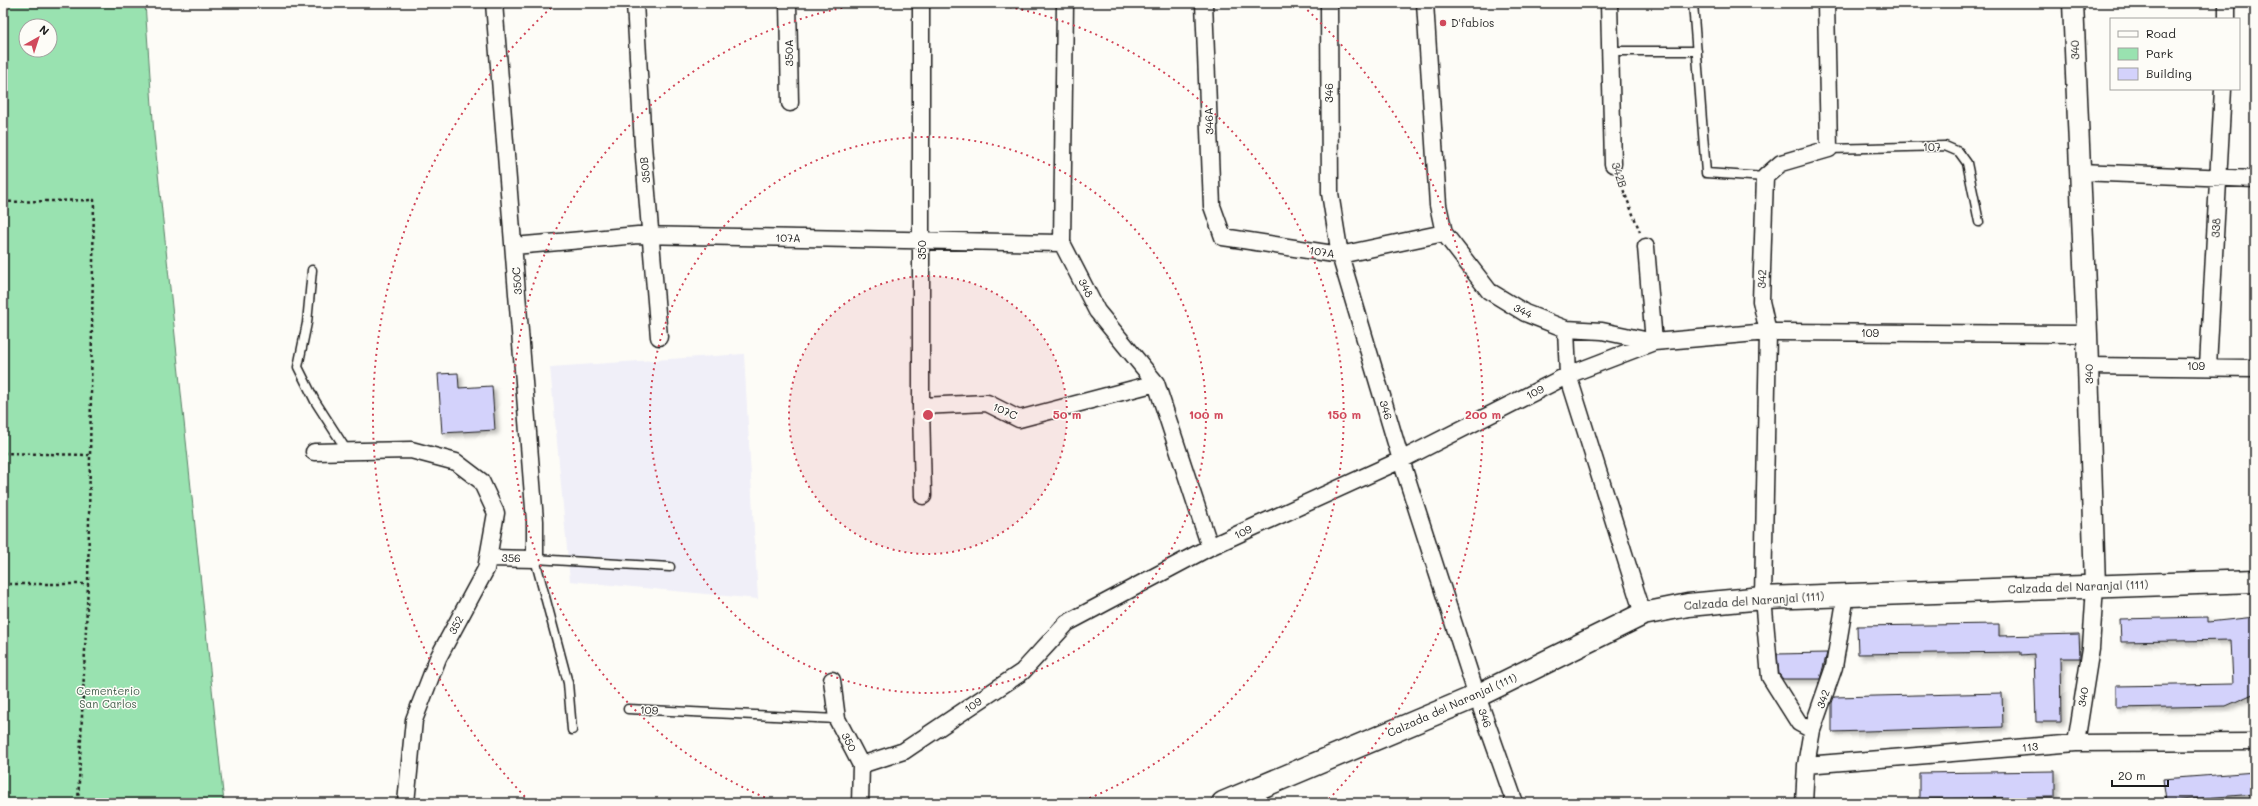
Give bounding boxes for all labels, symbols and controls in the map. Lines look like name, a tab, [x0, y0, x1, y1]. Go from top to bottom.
place label: D'fabios	[1451, 15, 1494, 30]
north arrow	[18, 18, 58, 58]
marker: D'fabios	[1438, 18, 1448, 28]
legend	[2110, 18, 2240, 90]
text: N	[37, 21, 53, 38]
text: Road	[2146, 25, 2176, 41]
street label: 350A	[781, 39, 796, 67]
street label: 340	[2067, 40, 2082, 60]
text: Park	[2146, 45, 2173, 61]
text: Building	[2146, 65, 2192, 81]
street label: 346	[1321, 83, 1336, 103]
street label: 346A	[1201, 107, 1216, 135]
street label: 107	[1923, 139, 1941, 154]
street label: 350B	[636, 156, 653, 184]
street label: 342B	[1608, 160, 1631, 190]
street label: 338	[2207, 217, 2224, 238]
street label: 107A	[775, 230, 801, 245]
street label: 350	[914, 240, 929, 260]
street label: 107A	[1308, 242, 1336, 261]
street label: 350C	[508, 267, 525, 295]
street label: 342	[1754, 269, 1769, 289]
street label: 348	[1075, 276, 1098, 300]
street label: 344	[1511, 299, 1536, 322]
street label: 109	[1861, 325, 1880, 340]
street label: 109	[2187, 358, 2206, 373]
street label: 340	[2081, 364, 2096, 384]
street label: 109	[1523, 381, 1547, 402]
street label: 107C	[990, 398, 1020, 423]
street label: 346	[1376, 398, 1397, 421]
text: 50 m	[1053, 406, 1081, 422]
text: 100 m	[1189, 406, 1223, 422]
text: 150 m	[1327, 406, 1361, 422]
text: 200 m	[1465, 406, 1501, 422]
centre of rings	[921, 408, 935, 422]
street label: 109	[1231, 521, 1255, 542]
street label: 356	[501, 550, 521, 565]
street label: Calzada del Naranjal (111)	[2008, 577, 2149, 596]
street label: Calzada del Naranjal (111)	[1683, 588, 1825, 613]
street label: 352	[444, 613, 467, 637]
street label: Calzada del Naranjal (111)	[1385, 669, 1519, 740]
park label: Cementerio San Carlos	[76, 683, 140, 711]
street label: 340	[2074, 686, 2091, 708]
street label: 342	[1812, 687, 1833, 710]
street label: 109	[961, 693, 985, 716]
street label: 109	[640, 702, 659, 717]
street label: 346	[1475, 706, 1496, 730]
street label: 350	[838, 730, 861, 754]
street label: 113	[2021, 738, 2039, 755]
scale bar	[2112, 762, 2168, 788]
text: 20 m	[2118, 767, 2146, 783]

